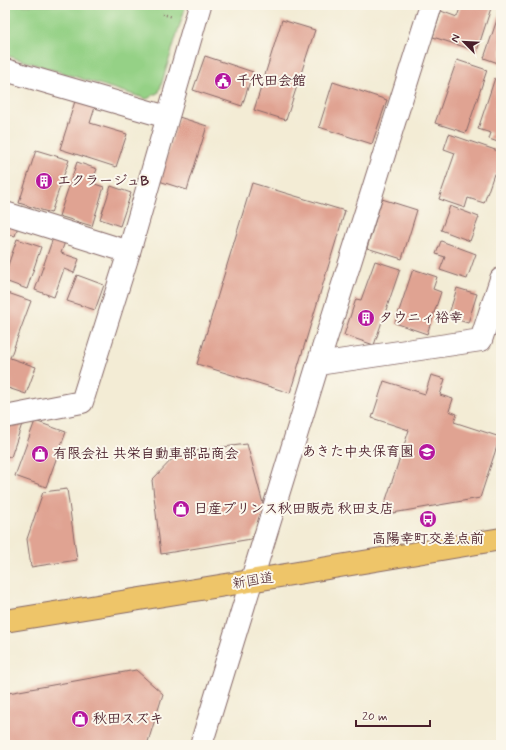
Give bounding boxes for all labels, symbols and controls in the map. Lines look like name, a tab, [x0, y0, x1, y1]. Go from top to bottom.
north arrow	[444, 22, 484, 62]
text: N	[448, 32, 464, 45]
public building icon: 千代田会館	[213, 71, 233, 91]
place label: 千代田会館	[236, 72, 306, 90]
building icon: エクラージュB	[34, 171, 54, 191]
place label: エクラージュB	[57, 172, 149, 190]
building icon: タウニィ裕幸	[356, 308, 376, 328]
place label: タウニィ裕幸	[379, 309, 463, 327]
school or university icon: あきた中央保育園	[417, 442, 437, 462]
place label: あきた中央保育園	[302, 443, 414, 461]
shop icon: 有限会社 共栄自動車部品商会	[30, 444, 50, 464]
place label: 有限会社 共栄自動車部品商会	[53, 445, 239, 463]
shop icon: 日産プリンス秋田販売 秋田支店	[171, 499, 191, 519]
place label: 日産プリンス秋田販売 秋田支店	[194, 500, 394, 518]
bus stop icon: 高陽幸町交差点前	[418, 509, 438, 529]
place label: 高陽幸町交差点前	[372, 530, 484, 548]
street label: 新国道	[231, 569, 275, 593]
scale bar	[356, 702, 430, 728]
shop icon: 秋田スズキ	[70, 709, 90, 729]
text: 20 m	[362, 709, 388, 725]
place label: 秋田スズキ	[93, 710, 164, 728]

